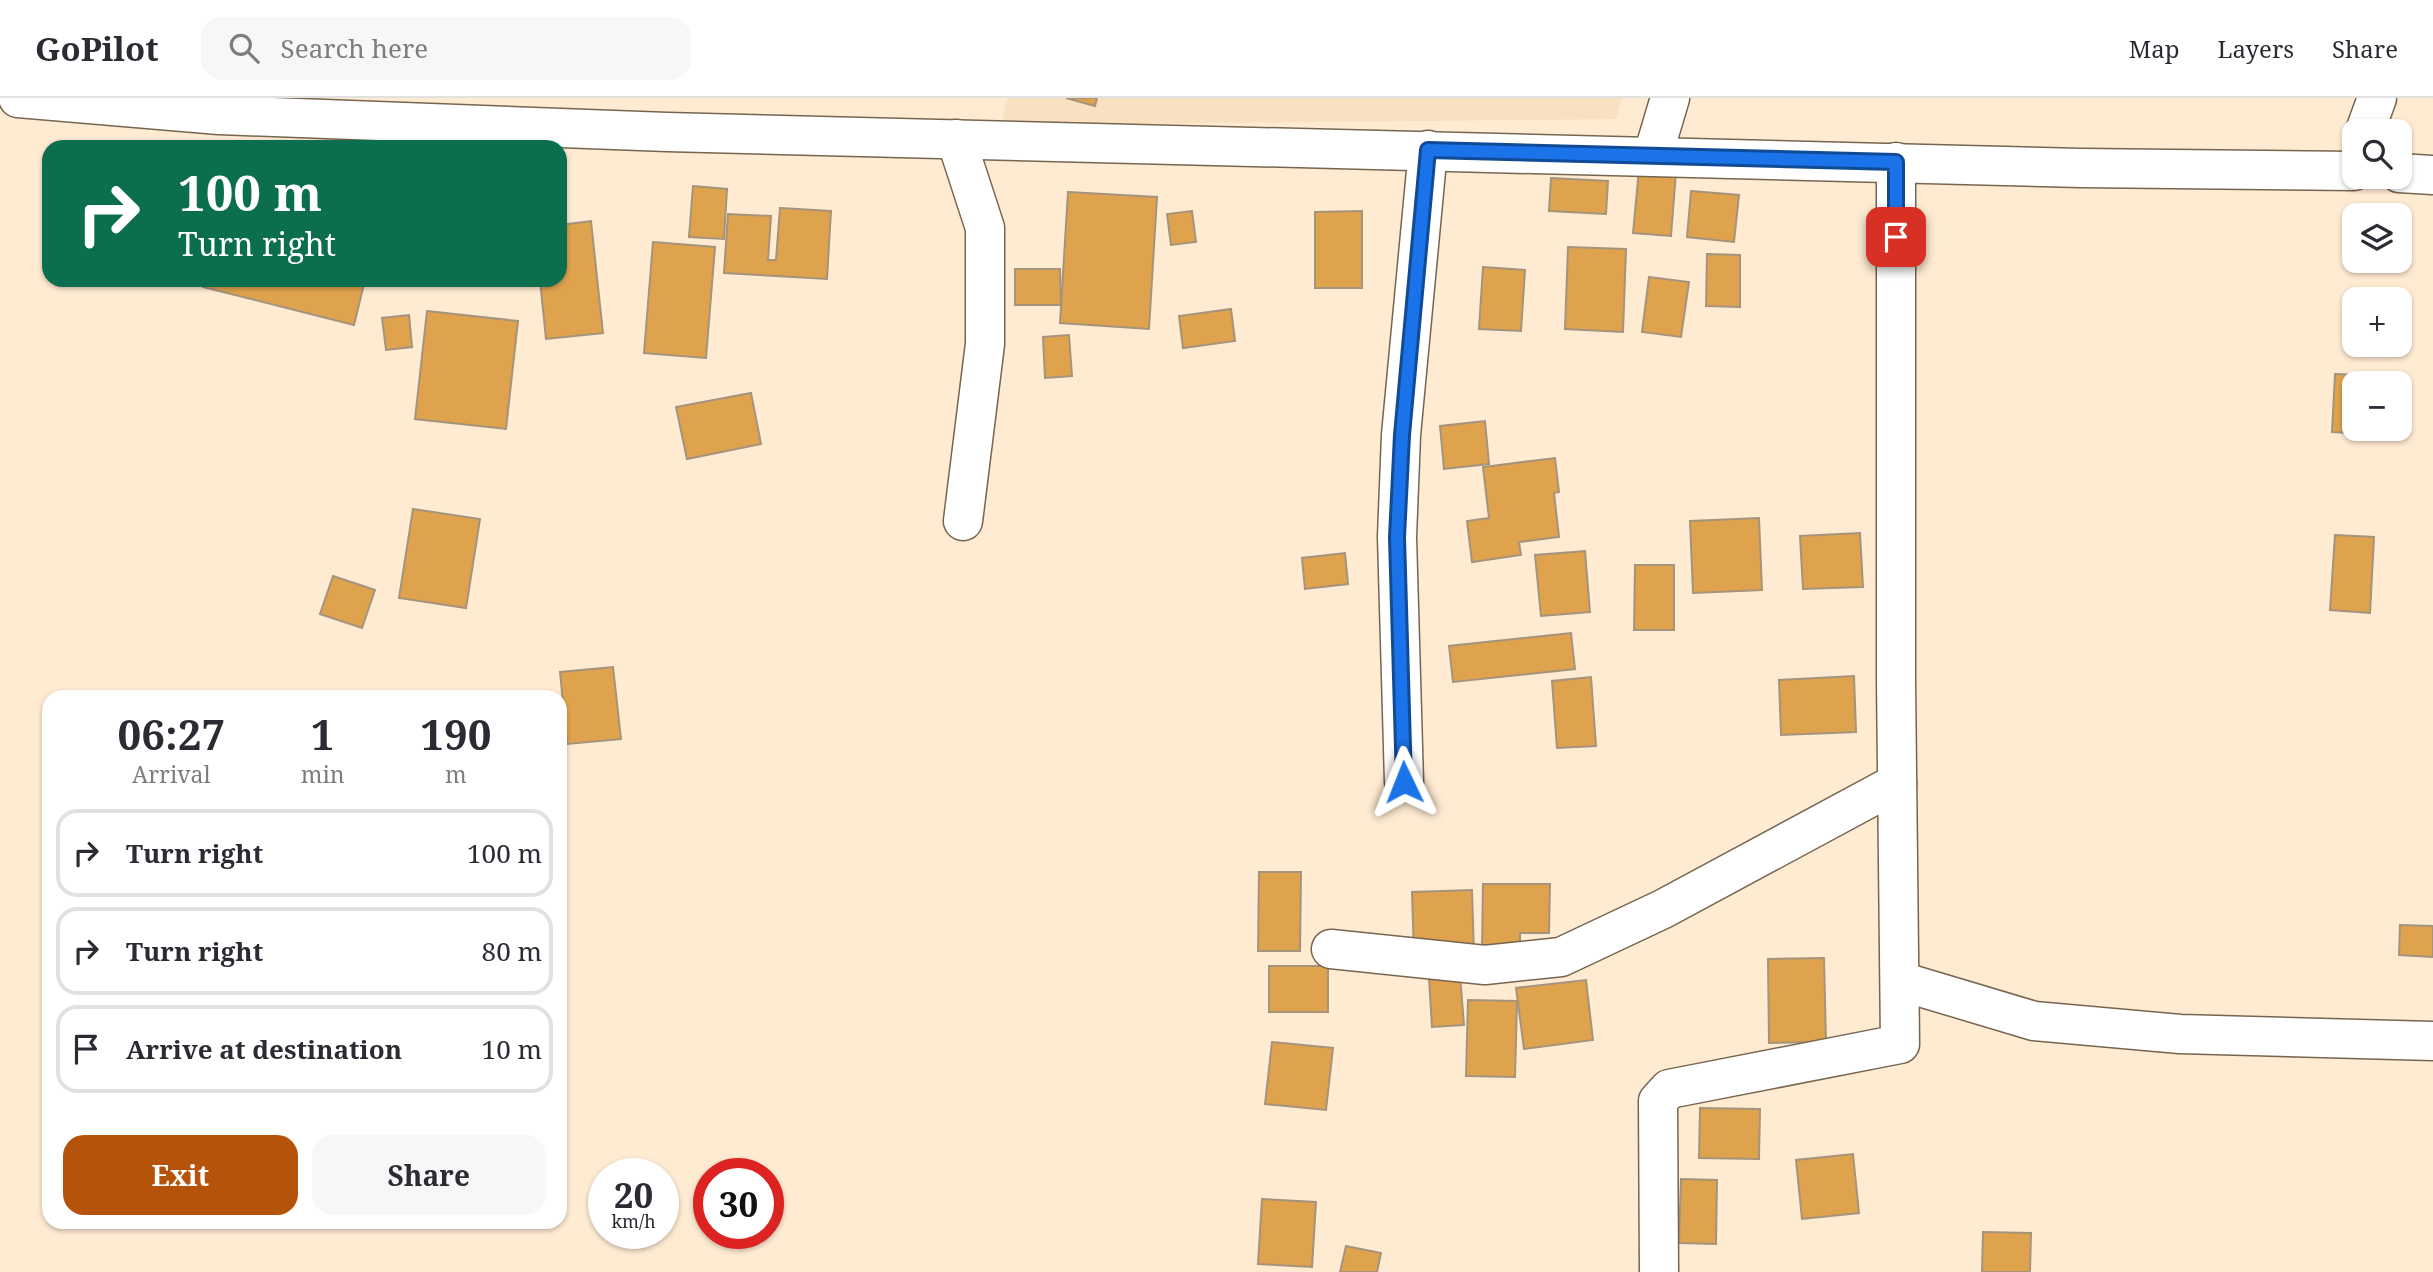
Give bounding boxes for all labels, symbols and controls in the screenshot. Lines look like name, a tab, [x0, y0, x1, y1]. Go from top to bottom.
search box	[201, 17, 691, 80]
text: GoPilot	[35, 26, 159, 71]
icon: search	[225, 29, 263, 67]
text: Search here	[281, 30, 428, 66]
text: Map	[2129, 32, 2180, 65]
text: Layers	[2218, 32, 2294, 65]
text: Share	[2332, 32, 2398, 65]
map controls	[2342, 119, 2412, 441]
button: search	[2342, 119, 2412, 189]
text: 100 m	[178, 159, 322, 225]
icon: right	[63, 168, 154, 259]
button: layers	[2342, 203, 2412, 273]
pin	[1866, 207, 1926, 267]
icon: arrive	[1877, 218, 1915, 256]
text: Turn right	[178, 222, 336, 265]
button: +	[2342, 287, 2412, 357]
button: −	[2342, 371, 2412, 441]
text: 06:27	[118, 705, 225, 762]
text: 1	[311, 705, 335, 762]
text: 190	[420, 705, 491, 762]
position arrow	[1367, 745, 1441, 819]
text: Arrival	[132, 758, 211, 790]
text: min	[301, 758, 345, 790]
text: m	[445, 758, 467, 790]
icon: right	[67, 834, 105, 872]
text: Turn right	[126, 835, 263, 871]
text: 100 m	[467, 835, 542, 871]
icon: right	[67, 932, 105, 970]
text: Turn right	[126, 933, 263, 969]
text: 80 m	[482, 933, 542, 969]
icon: arrive	[67, 1030, 105, 1068]
text: Arrive at destination	[126, 1031, 402, 1067]
text: 10 m	[482, 1031, 542, 1067]
button: Exit	[63, 1135, 298, 1215]
button: Share	[312, 1135, 546, 1215]
speed limit sign: 30	[693, 1158, 784, 1249]
text: 20	[614, 1171, 653, 1218]
text: km/h	[611, 1209, 656, 1233]

